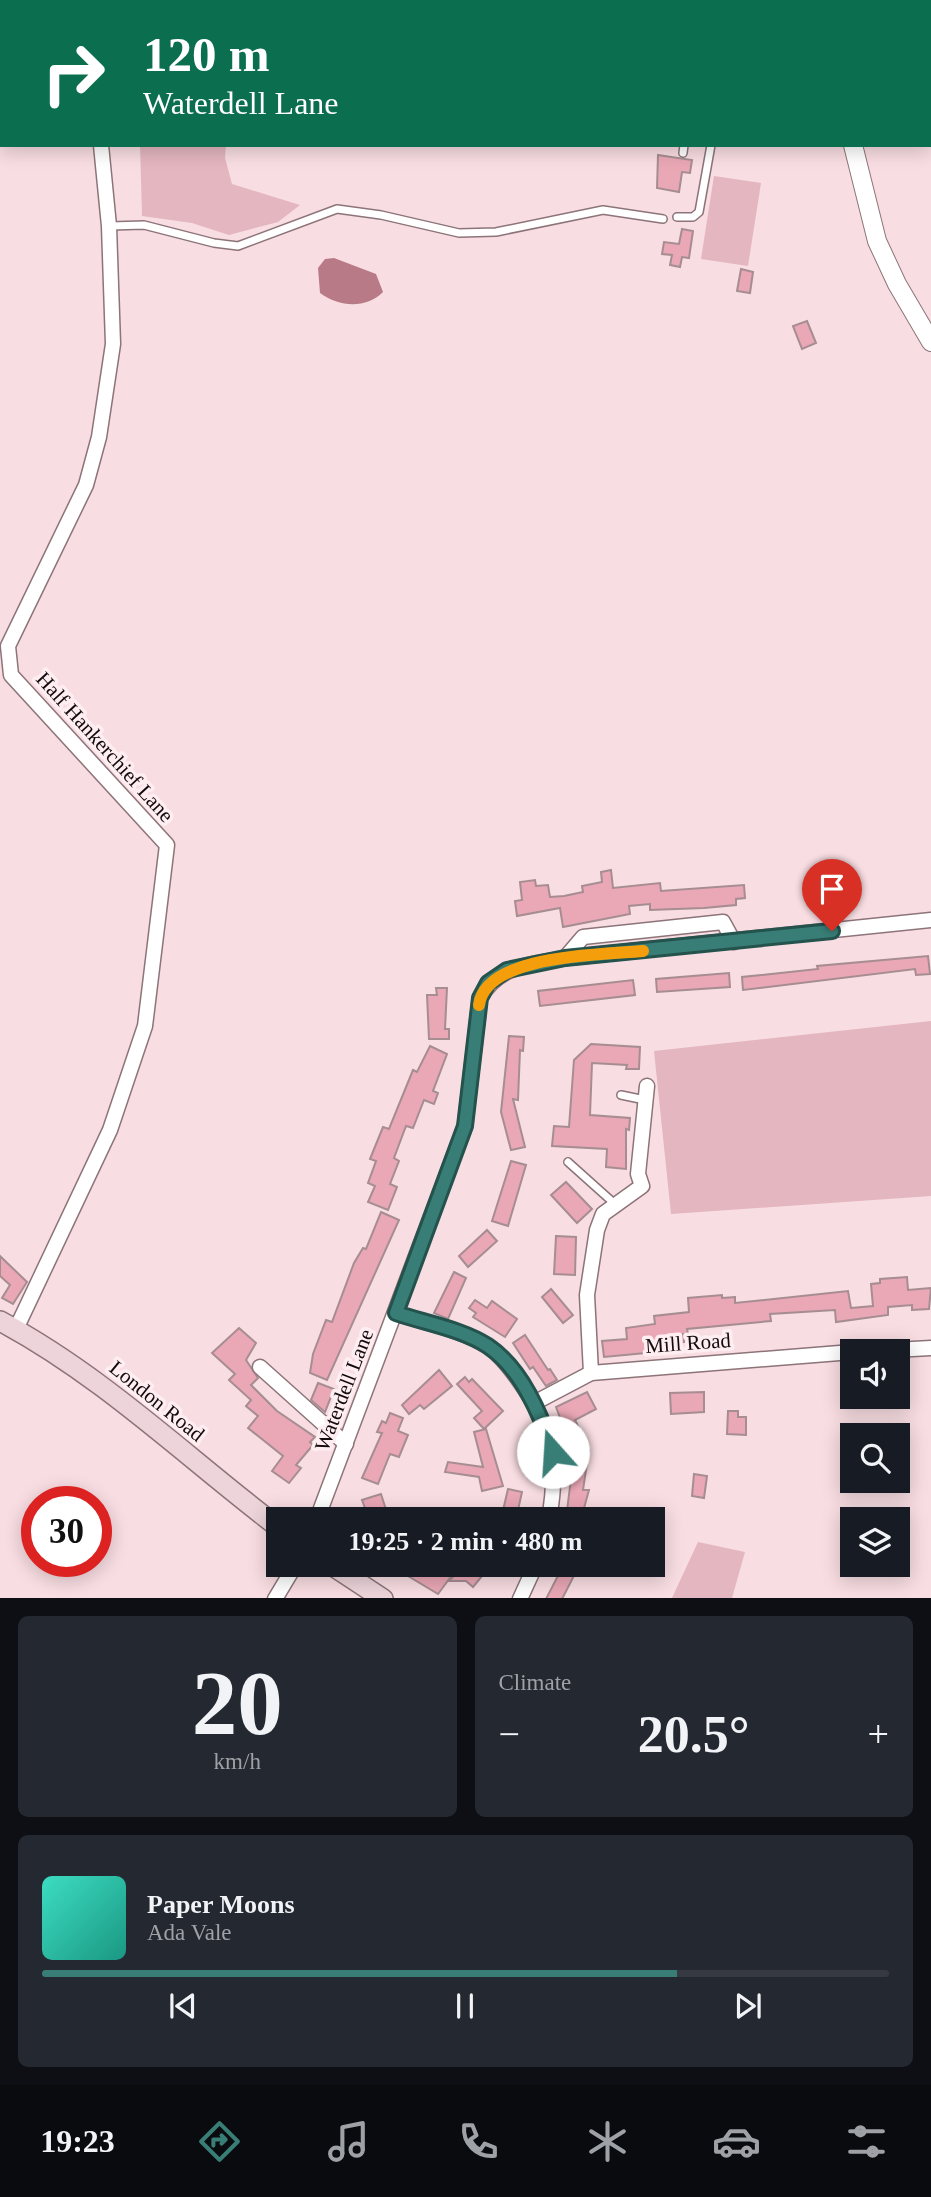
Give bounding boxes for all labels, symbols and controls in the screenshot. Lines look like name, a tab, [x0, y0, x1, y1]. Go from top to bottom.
text: 120 m	[143, 27, 270, 82]
icon: right	[28, 28, 119, 119]
text: Waterdell Lane	[143, 85, 339, 121]
street label: Half Hankerchief Lane	[31, 667, 179, 827]
pin	[802, 859, 862, 931]
icon: arrive	[813, 870, 851, 908]
street label: Waterdell Lane	[310, 1326, 378, 1454]
street label: Mill Road	[644, 1328, 732, 1358]
map controls	[840, 1339, 910, 1577]
button: sound	[840, 1339, 910, 1409]
street label: London Road	[105, 1356, 210, 1447]
position arrow	[516, 1415, 590, 1489]
button: search	[840, 1423, 910, 1493]
speed limit sign: 30	[21, 1486, 112, 1577]
button: layers	[840, 1507, 910, 1577]
text: 19:25 · 2 min · 480 m	[349, 1527, 583, 1556]
text: 20	[192, 1653, 283, 1754]
text: Climate	[499, 1670, 571, 1695]
text: 20.5°	[638, 1706, 750, 1763]
text: −	[499, 1713, 520, 1755]
text: +	[868, 1713, 889, 1755]
text: km/h	[214, 1749, 261, 1774]
text: Paper Moons	[147, 1890, 295, 1919]
text: Ada Vale	[147, 1920, 232, 1945]
icon: previous	[164, 1987, 202, 2025]
icon: pause	[446, 1987, 484, 2025]
icon: next	[729, 1987, 767, 2025]
icon: directions	[195, 2117, 244, 2166]
icon: music	[324, 2117, 373, 2166]
icon: phone	[454, 2117, 503, 2166]
icon: climate	[583, 2117, 632, 2166]
icon: car	[712, 2117, 761, 2166]
icon: filters	[842, 2117, 891, 2166]
text: 19:23	[40, 2123, 115, 2159]

